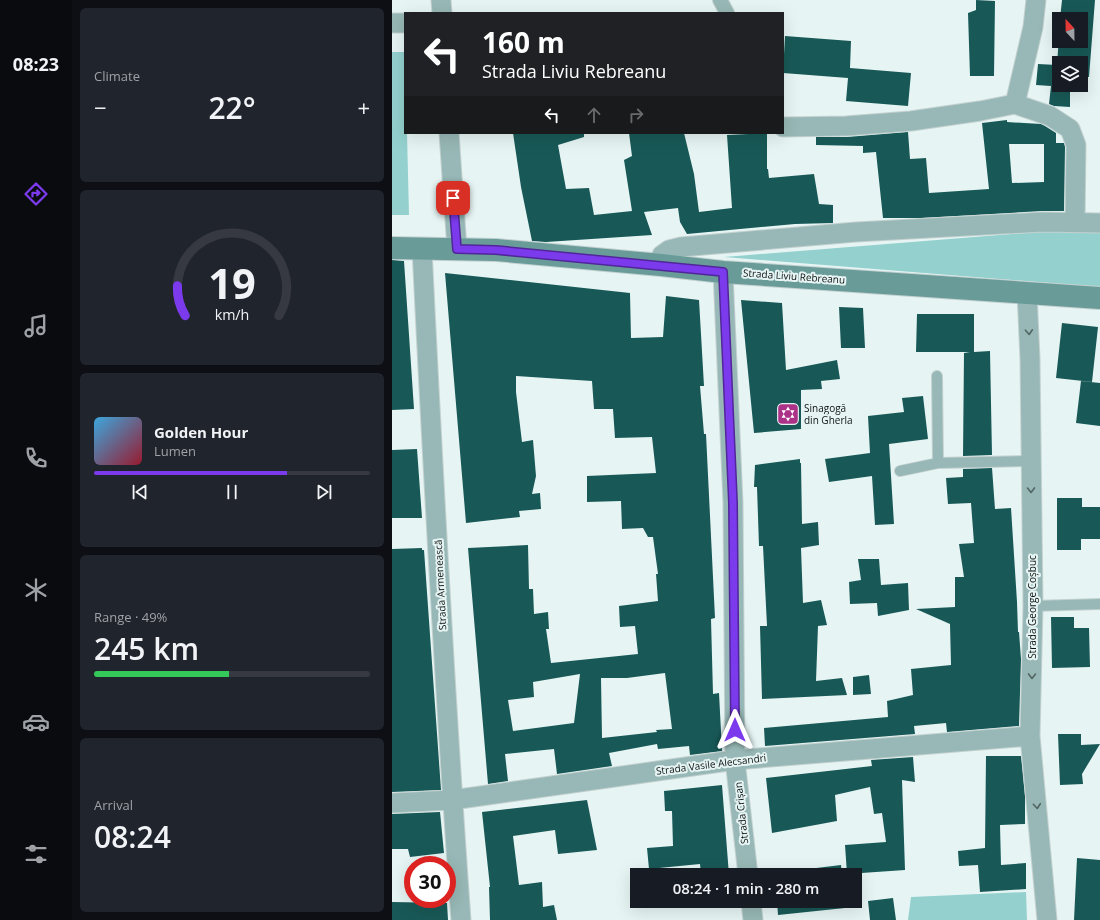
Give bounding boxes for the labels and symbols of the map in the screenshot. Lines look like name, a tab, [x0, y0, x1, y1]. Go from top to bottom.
north arrow	[1052, 12, 1088, 48]
pin	[436, 181, 470, 215]
street label: Strada Liviu Rebreanu	[742, 265, 846, 287]
one-way arrow	[1024, 329, 1033, 335]
synagogue icon: Sinagogă din Gherla	[775, 401, 801, 427]
place label: Sinagogă din Gherla	[804, 401, 853, 427]
one-way arrow	[1027, 487, 1036, 493]
street label: Strada Armenească	[431, 539, 449, 631]
street label: Strada George Coșbuc	[1025, 555, 1039, 659]
one-way arrow	[1027, 673, 1036, 679]
position arrow	[714, 709, 756, 751]
street label: Strada Vasile Alecsandri	[655, 750, 767, 778]
street label: Strada Crișan	[731, 781, 751, 845]
one-way arrow	[1032, 803, 1041, 809]
speed limit sign: 30	[404, 856, 456, 908]

